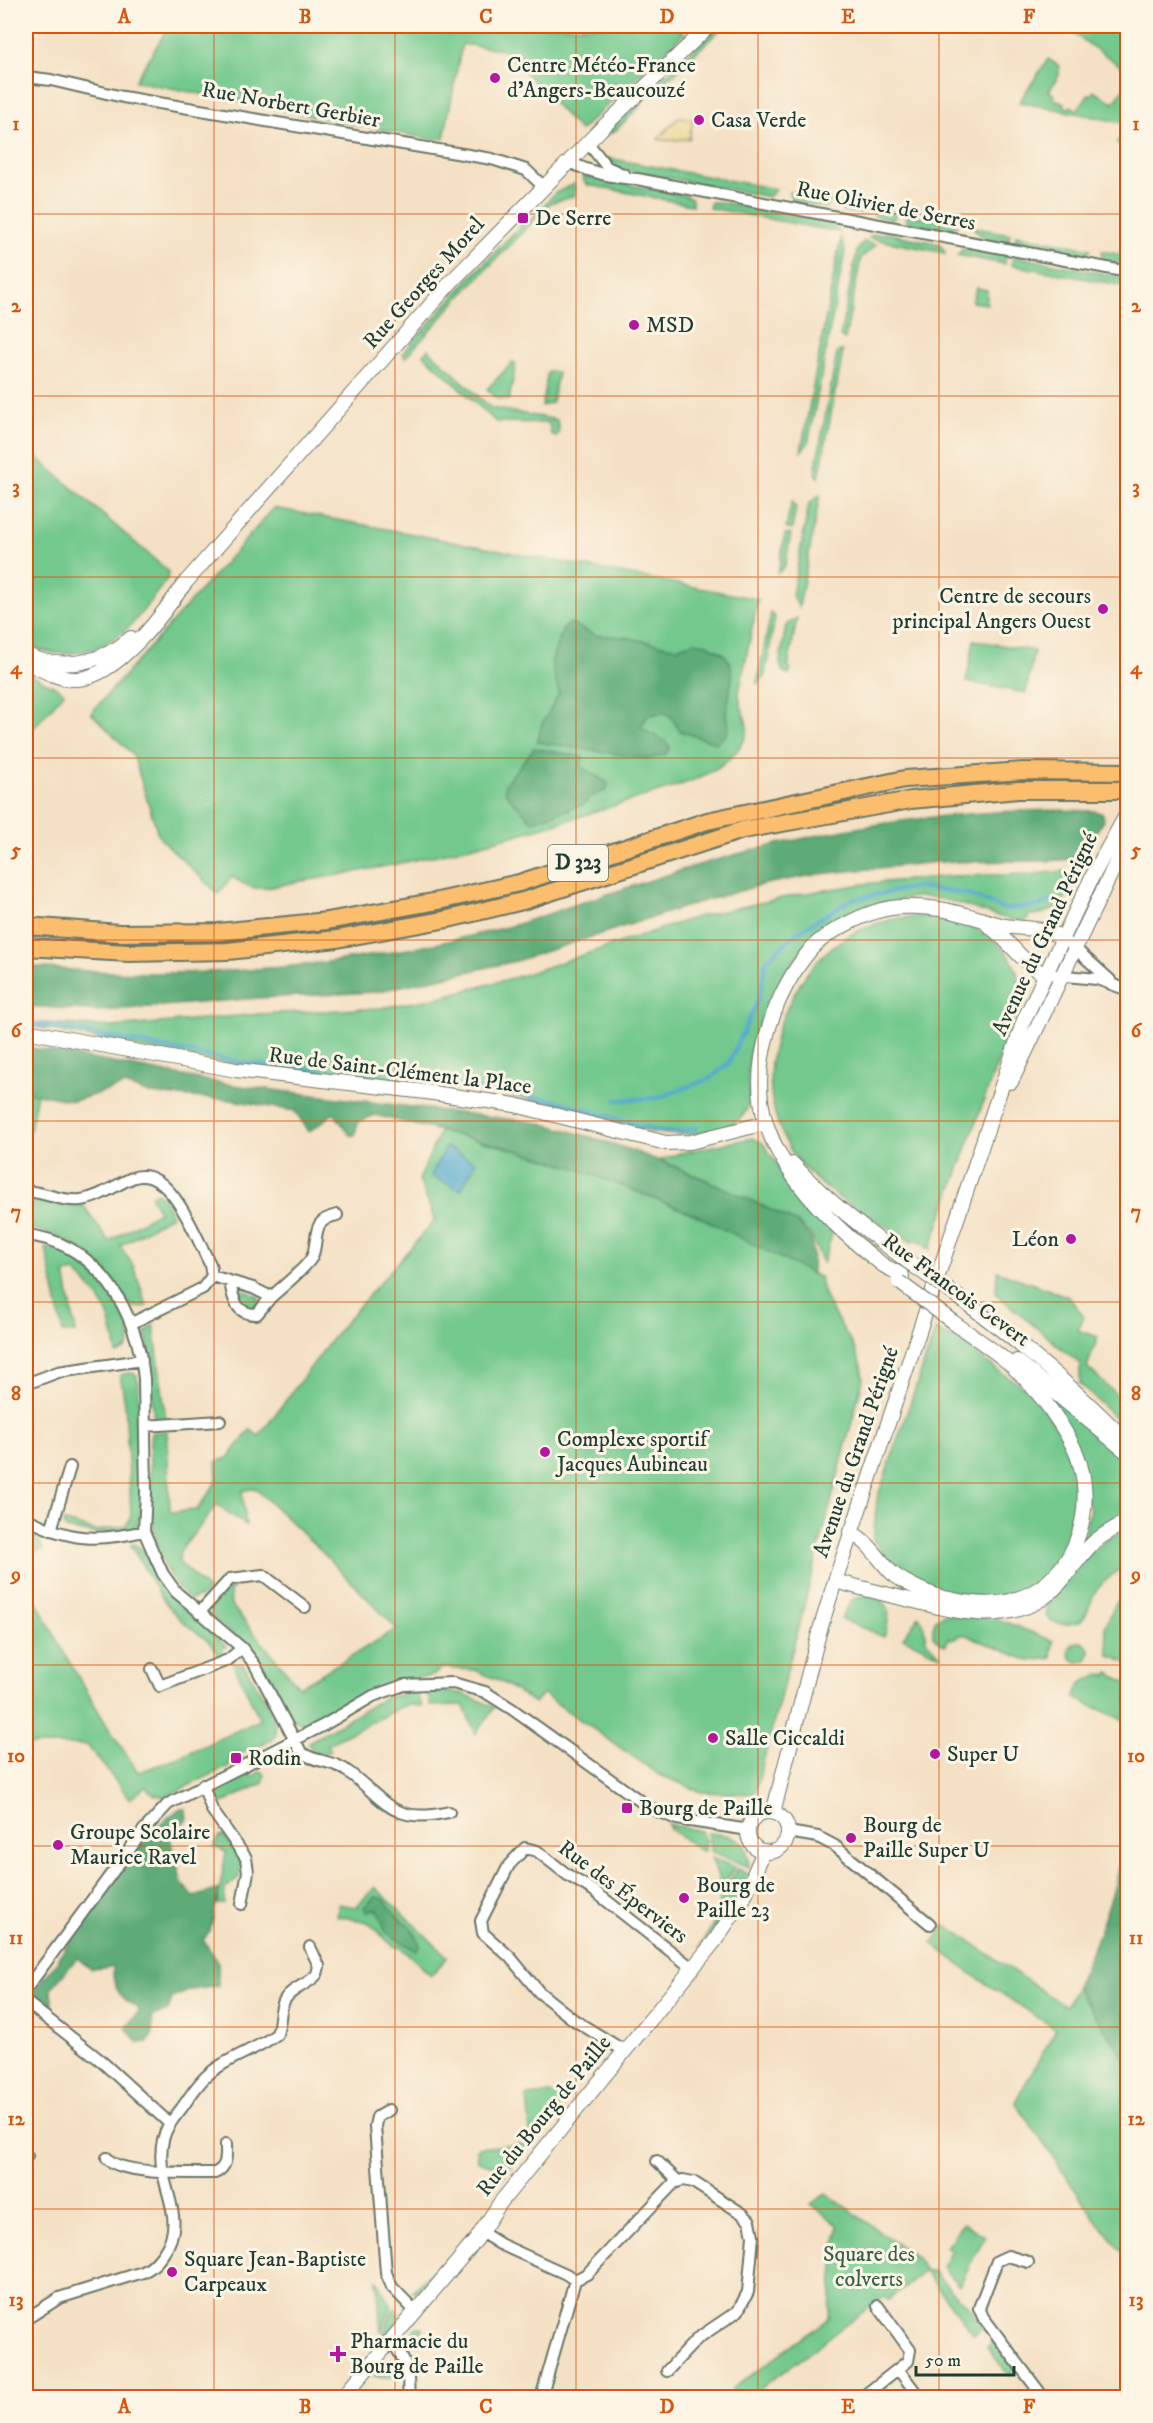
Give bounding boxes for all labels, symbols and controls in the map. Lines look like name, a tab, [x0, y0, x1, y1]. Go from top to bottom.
text: A	[117, 5, 132, 30]
text: B	[299, 5, 311, 30]
text: C	[479, 5, 493, 30]
text: D	[660, 5, 675, 30]
text: E	[841, 5, 855, 30]
text: F	[1023, 5, 1036, 30]
place label: Centre Météo-France d'Angers-Beaucouzé	[507, 52, 696, 104]
marker: Centre Météo-France d'Angers-Beaucouzé	[488, 71, 502, 85]
street label: Rue Norbert Gerbier	[200, 76, 383, 134]
place label: Casa Verde	[711, 107, 806, 134]
text: 1	[12, 112, 20, 137]
text: 1	[1132, 112, 1140, 137]
marker: Casa Verde	[692, 113, 706, 127]
street label: Rue Olivier de Serres	[794, 175, 978, 237]
place label: De Serre	[535, 205, 611, 232]
street label: Rue Georges Morel	[358, 211, 491, 355]
marker: De Serre	[516, 211, 530, 225]
text: 2	[11, 294, 22, 319]
text: 2	[1131, 294, 1142, 319]
place label: MSD	[646, 312, 694, 339]
marker: MSD	[627, 318, 641, 332]
text: 3	[12, 475, 20, 500]
text: 3	[1132, 475, 1140, 500]
place label: Centre de secours principal Angers Ouest	[892, 583, 1091, 635]
marker: Centre de secours principal Angers Ouest	[1096, 602, 1110, 616]
text: 4	[10, 656, 23, 681]
text: 4	[1130, 656, 1143, 681]
street label: Avenue du Grand Périgné	[986, 828, 1104, 1040]
text: 5	[10, 838, 21, 863]
text: 5	[1130, 838, 1141, 863]
road number: D 323	[548, 845, 608, 881]
text: 6	[11, 1019, 23, 1044]
text: 6	[1131, 1019, 1143, 1044]
street label: Rue de Saint-Clément la Place	[267, 1041, 533, 1101]
text: 7	[11, 1200, 21, 1225]
text: 7	[1131, 1200, 1141, 1225]
place label: Léon	[1012, 1226, 1059, 1253]
street label: Rue Francois Cevert	[877, 1227, 1035, 1353]
marker: Léon	[1064, 1232, 1078, 1246]
street label: Avenue du Grand Périgné	[807, 1343, 905, 1561]
text: 8	[11, 1382, 21, 1407]
text: 8	[1131, 1382, 1141, 1407]
place label: Complexe sportif Jacques Aubineau	[555, 1426, 711, 1478]
marker: Complexe sportif Jacques Aubineau	[538, 1445, 552, 1459]
text: 9	[9, 1563, 21, 1588]
text: 9	[1129, 1563, 1141, 1588]
place label: Salle Ciccaldi	[725, 1725, 845, 1752]
marker: Salle Ciccaldi	[706, 1731, 720, 1745]
place label: Super U	[947, 1741, 1019, 1768]
text: 10	[7, 1744, 25, 1769]
text: 10	[1127, 1744, 1145, 1769]
place label: Rodin	[248, 1745, 302, 1772]
marker: Super U	[928, 1747, 942, 1761]
marker: Rodin	[229, 1751, 243, 1765]
place label: Bourg de Paille	[639, 1795, 773, 1822]
marker: Bourg de Paille	[620, 1801, 634, 1815]
place label: Bourg de Paille Super U	[863, 1812, 990, 1864]
place label: Groupe Scolaire Maurice Ravel	[70, 1819, 210, 1871]
marker: Bourg de Paille Super U	[844, 1831, 858, 1845]
street label: Rue des Éperviers	[553, 1834, 693, 1950]
marker: Groupe Scolaire Maurice Ravel	[51, 1838, 65, 1852]
place label: Bourg de Paille 23	[696, 1872, 775, 1924]
marker: Bourg de Paille 23	[677, 1891, 691, 1905]
text: 11	[9, 1926, 23, 1951]
text: 11	[1129, 1926, 1143, 1951]
street label: Rue du Bourg de Paille	[471, 2030, 617, 2202]
text: 12	[7, 2107, 26, 2132]
text: 12	[1127, 2107, 1146, 2132]
park label: Square des colverts	[823, 2241, 915, 2293]
place label: Square Jean-Baptiste Carpeaux	[184, 2246, 366, 2298]
marker: Square Jean-Baptiste Carpeaux	[165, 2265, 179, 2279]
text: 13	[9, 2288, 23, 2313]
text: 13	[1129, 2288, 1143, 2313]
place label: Pharmacie du Bourg de Paille	[350, 2328, 484, 2380]
scale bar	[916, 2339, 1014, 2377]
marker: Pharmacie du Bourg de Paille	[331, 2347, 345, 2361]
text: 50 m	[925, 2350, 961, 2372]
text: A	[117, 2395, 132, 2420]
text: B	[299, 2395, 311, 2420]
text: C	[479, 2395, 493, 2420]
text: D	[660, 2395, 675, 2420]
text: E	[841, 2395, 855, 2420]
text: F	[1023, 2395, 1036, 2420]

